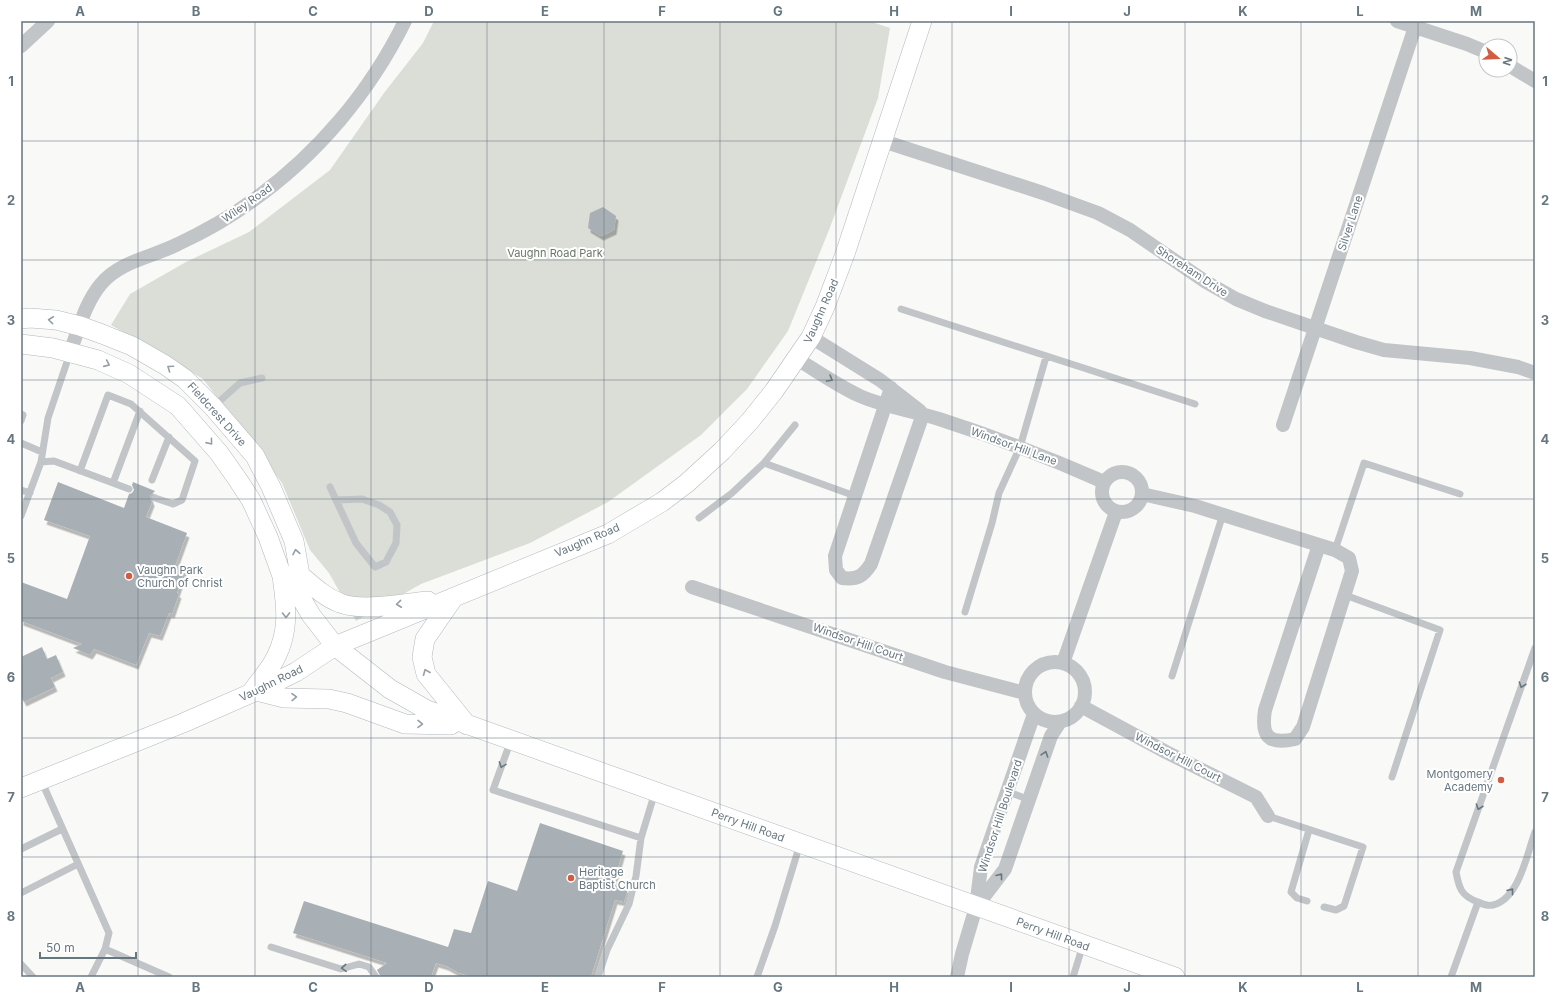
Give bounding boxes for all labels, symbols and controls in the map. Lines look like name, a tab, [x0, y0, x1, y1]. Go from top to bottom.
text: A	[75, 3, 85, 19]
text: B	[192, 3, 201, 19]
text: C	[308, 3, 318, 19]
text: D	[424, 3, 434, 19]
text: E	[541, 3, 549, 19]
text: F	[658, 3, 666, 19]
text: G	[773, 3, 783, 19]
text: H	[889, 3, 899, 19]
text: I	[1009, 3, 1013, 19]
text: J	[1123, 3, 1131, 19]
text: K	[1238, 3, 1248, 19]
text: L	[1356, 3, 1364, 19]
text: M	[1470, 3, 1482, 19]
north arrow	[1478, 38, 1518, 78]
text: N	[1499, 55, 1515, 68]
text: 1	[8, 73, 14, 89]
text: 1	[1542, 73, 1548, 89]
street label: Wiley Road	[219, 181, 275, 225]
text: 2	[7, 192, 15, 208]
text: 2	[1541, 192, 1549, 208]
street label: Silver Lane	[1334, 194, 1366, 252]
street label: Shoreham Drive	[1153, 242, 1231, 300]
park label: Vaughn Road Park	[507, 246, 603, 260]
street label: Vaughn Road	[801, 277, 841, 345]
text: 3	[7, 312, 15, 328]
text: 3	[1541, 312, 1549, 328]
one-way arrow	[48, 316, 54, 325]
one-way arrow	[104, 360, 111, 368]
one-way arrow	[167, 365, 174, 373]
one-way arrow	[826, 374, 833, 381]
street label: Fieldcrest Drive	[185, 379, 249, 449]
street label: Windsor Hill Lane	[969, 424, 1059, 468]
text: 4	[7, 431, 16, 447]
text: 4	[1541, 431, 1550, 447]
one-way arrow	[205, 437, 212, 445]
street label: Vaughn Road	[552, 520, 622, 560]
one-way arrow	[292, 549, 301, 555]
text: 5	[7, 550, 15, 566]
text: 5	[1541, 550, 1549, 566]
place label: Vaughn Park Church of Christ	[137, 563, 223, 590]
marker: Vaughn Park Church of Christ	[124, 571, 134, 581]
one-way arrow	[396, 599, 402, 608]
one-way arrow	[282, 612, 290, 618]
street label: Windsor Hill Court	[811, 620, 905, 664]
street label: Vaughn Road	[237, 662, 305, 704]
text: 6	[7, 669, 15, 685]
one-way arrow	[423, 669, 431, 676]
text: 6	[1541, 669, 1549, 685]
one-way arrow	[1518, 681, 1527, 688]
one-way arrow	[291, 693, 297, 702]
one-way arrow	[417, 720, 423, 728]
street label: Windsor Hill Court	[1133, 729, 1224, 785]
one-way arrow	[1040, 751, 1049, 758]
street label: Windsor Hill Boulevard	[975, 758, 1025, 874]
one-way arrow	[498, 761, 506, 768]
place label: Montgomery Academy	[1427, 767, 1493, 794]
marker: Montgomery Academy	[1496, 775, 1506, 785]
text: 7	[7, 789, 15, 805]
text: 7	[1541, 789, 1549, 805]
one-way arrow	[1475, 804, 1483, 811]
street label: Perry Hill Road	[709, 805, 787, 845]
place label: Heritage Baptist Church	[579, 865, 656, 892]
marker: Heritage Baptist Church	[566, 873, 576, 883]
one-way arrow	[995, 874, 1002, 881]
one-way arrow	[1506, 889, 1513, 896]
text: 8	[7, 908, 15, 924]
text: 8	[1541, 908, 1549, 924]
street label: Perry Hill Road	[1014, 914, 1092, 954]
scale bar	[40, 934, 136, 960]
text: 50 m	[46, 940, 75, 955]
one-way arrow	[341, 964, 347, 972]
text: A	[75, 979, 85, 995]
text: B	[192, 979, 201, 995]
text: C	[308, 979, 318, 995]
text: D	[424, 979, 434, 995]
text: E	[541, 979, 549, 995]
text: F	[658, 979, 666, 995]
text: G	[773, 979, 783, 995]
text: H	[889, 979, 899, 995]
text: I	[1009, 979, 1013, 995]
text: J	[1123, 979, 1131, 995]
text: K	[1238, 979, 1248, 995]
text: L	[1356, 979, 1364, 995]
text: M	[1470, 979, 1482, 995]

